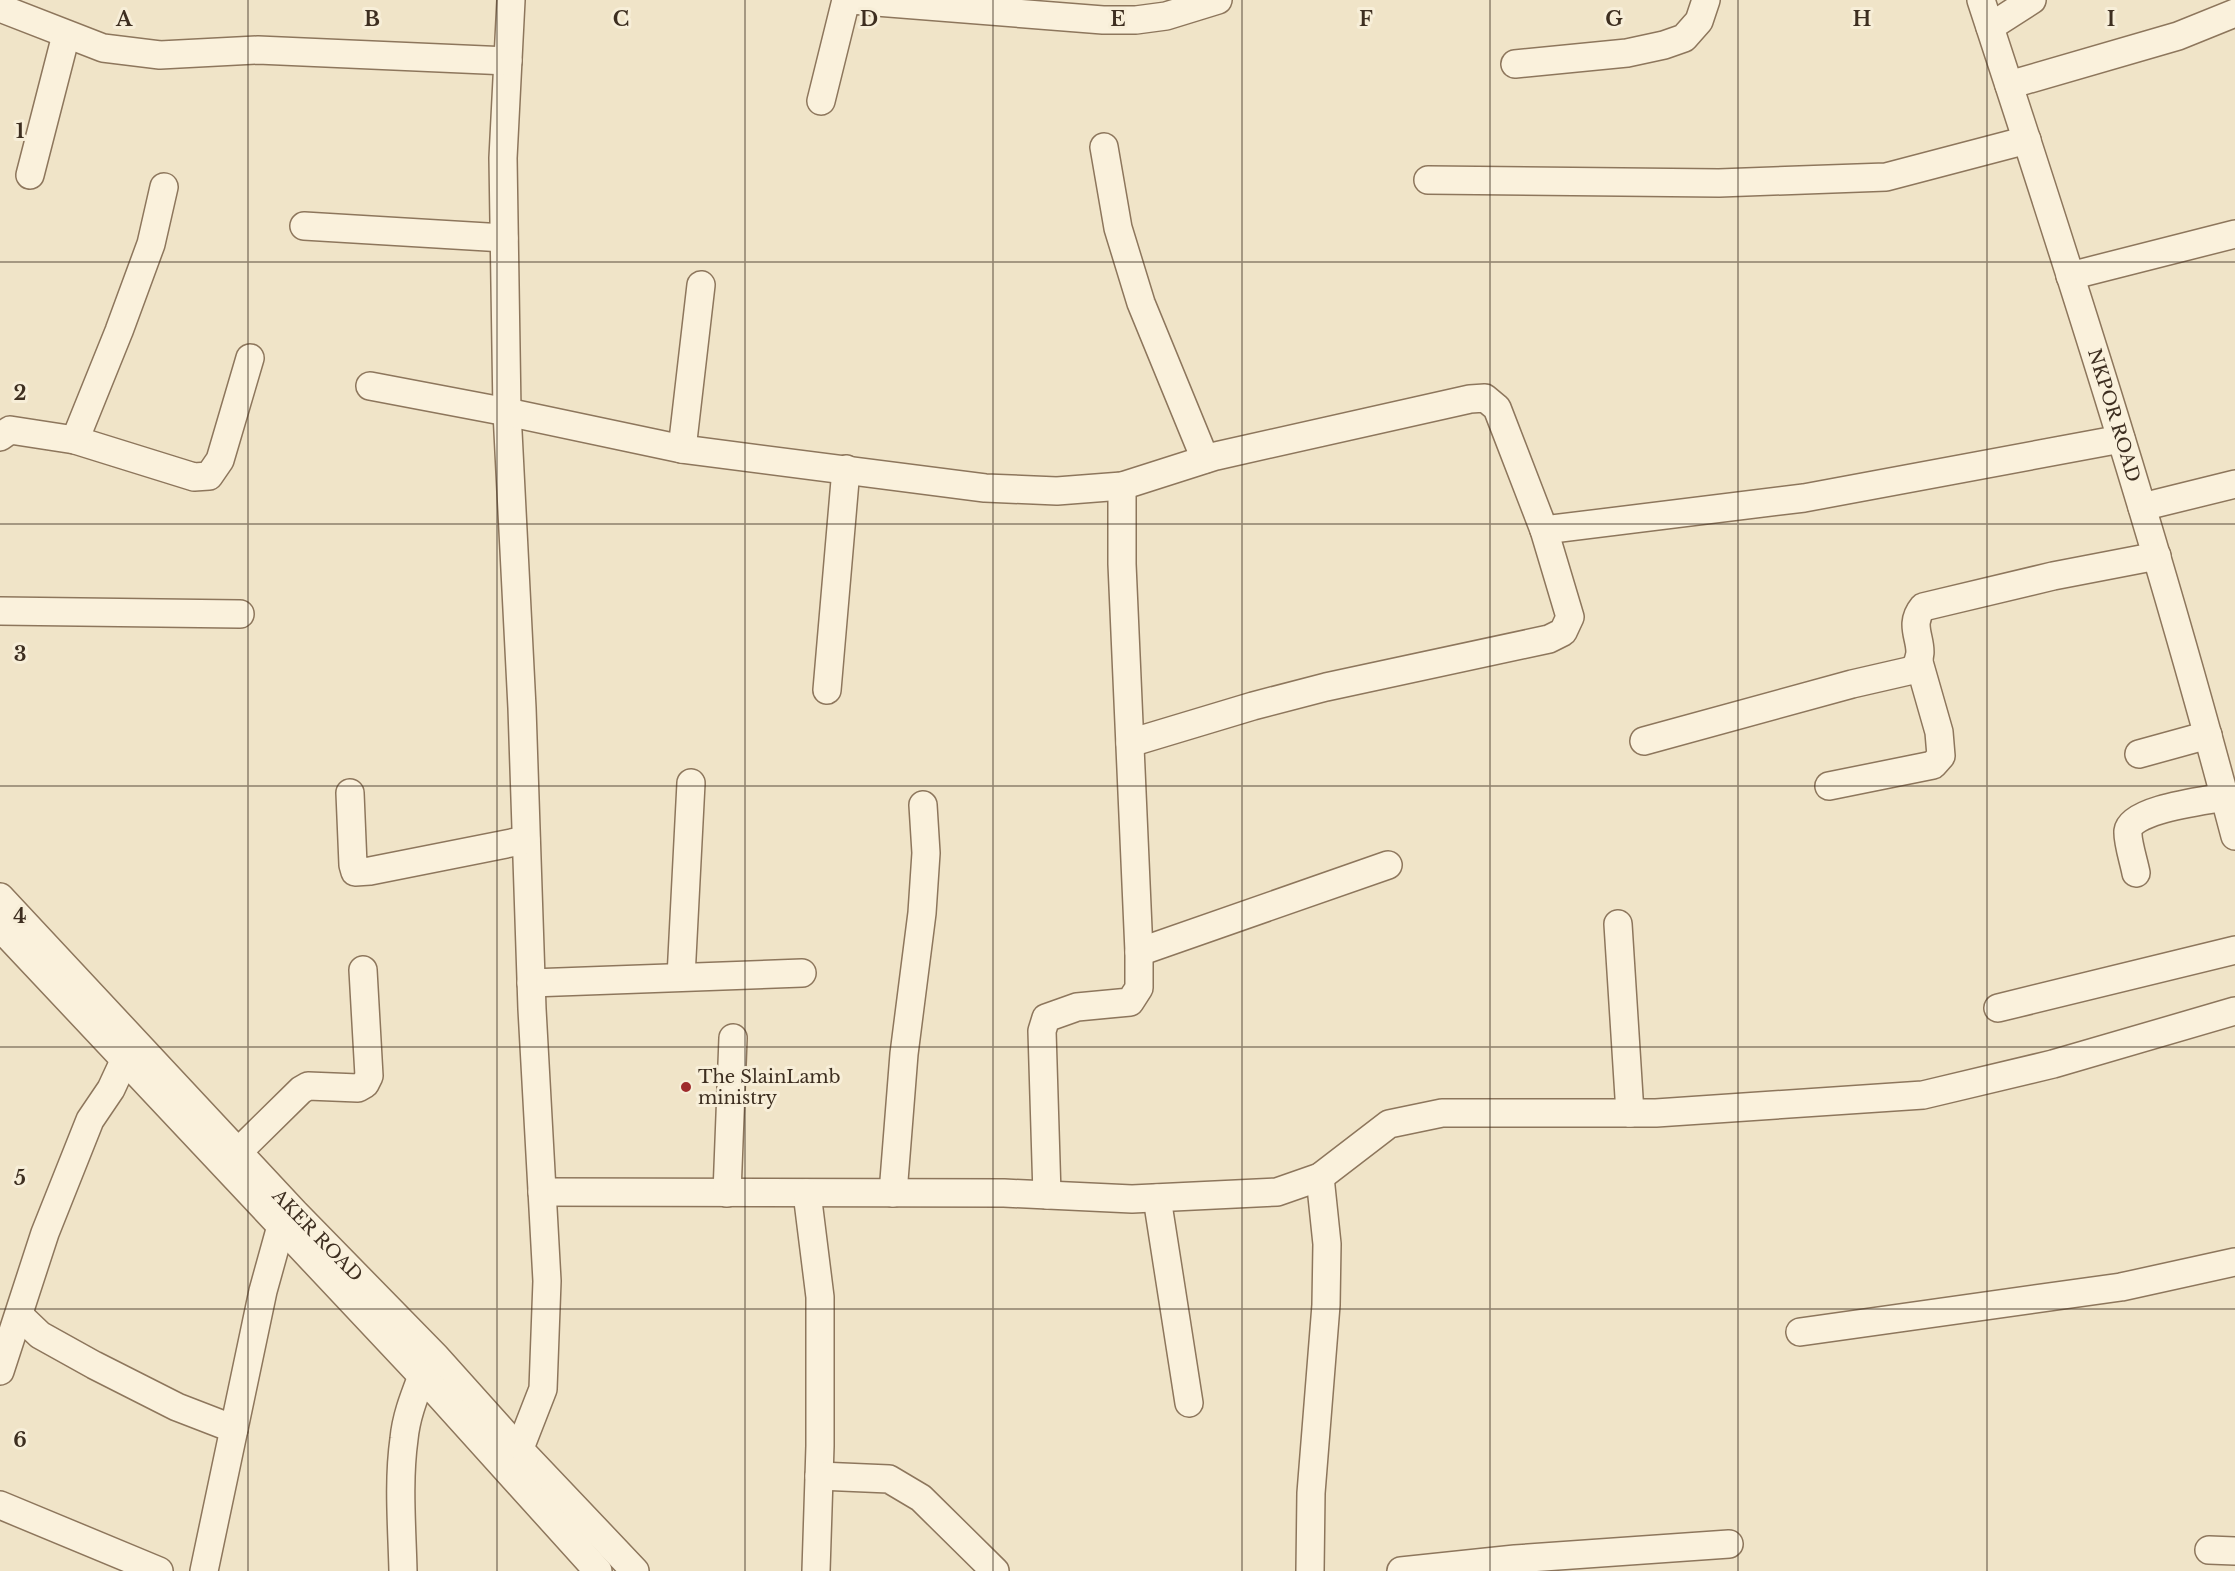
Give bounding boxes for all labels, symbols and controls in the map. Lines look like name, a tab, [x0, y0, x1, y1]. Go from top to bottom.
text: A	[115, 7, 133, 31]
text: B	[364, 7, 380, 31]
text: C	[613, 7, 629, 31]
text: D	[860, 7, 878, 31]
text: E	[1110, 7, 1126, 31]
text: F	[1359, 7, 1373, 31]
text: G	[1605, 7, 1623, 31]
text: H	[1853, 7, 1872, 31]
text: I	[2107, 7, 2115, 31]
text: 1	[16, 119, 25, 143]
street label: NKPOR ROAD	[2083, 346, 2145, 485]
text: 2	[13, 381, 27, 405]
text: 3	[14, 642, 26, 666]
text: 4	[13, 904, 27, 928]
place label: The SlainLamb ministry	[698, 1066, 840, 1109]
marker: The SlainLamb ministry	[679, 1080, 693, 1094]
text: 5	[14, 1166, 26, 1190]
street label: AKER ROAD	[267, 1184, 367, 1286]
text: 6	[13, 1428, 27, 1452]

